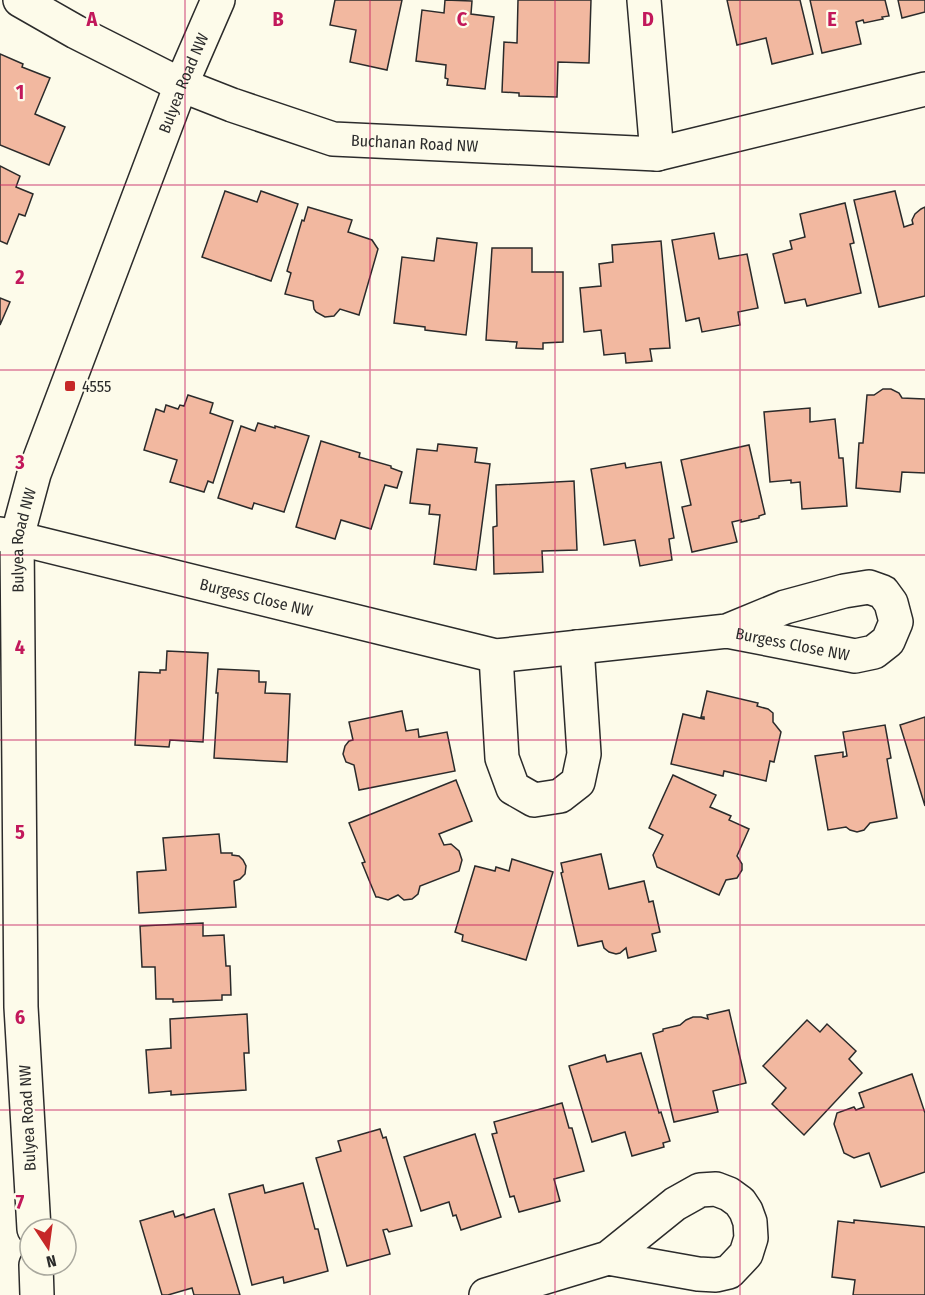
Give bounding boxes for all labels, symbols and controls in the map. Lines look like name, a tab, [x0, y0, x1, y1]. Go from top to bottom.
text: A	[86, 7, 99, 31]
text: B	[272, 7, 284, 31]
text: C	[457, 7, 468, 31]
text: D	[642, 7, 654, 31]
text: E	[827, 7, 837, 31]
street label: Bulyea Road NW	[155, 30, 212, 136]
text: 1	[16, 80, 24, 104]
street label: Buchanan Road NW	[350, 131, 479, 156]
text: 2	[14, 265, 25, 289]
place label: 4555	[82, 377, 111, 396]
marker: 4555	[63, 379, 77, 393]
text: 3	[14, 450, 25, 474]
street label: Bulyea Road NW	[8, 486, 40, 593]
street label: Burgess Close NW	[198, 574, 315, 621]
street label: Burgess Close NW	[734, 624, 851, 665]
text: 4	[15, 635, 25, 659]
text: 5	[15, 820, 25, 844]
text: 6	[15, 1005, 25, 1029]
street label: Bulyea Road NW	[15, 1064, 40, 1172]
text: 7	[16, 1190, 25, 1214]
north arrow	[18, 1217, 78, 1277]
text: N	[44, 1251, 58, 1271]

